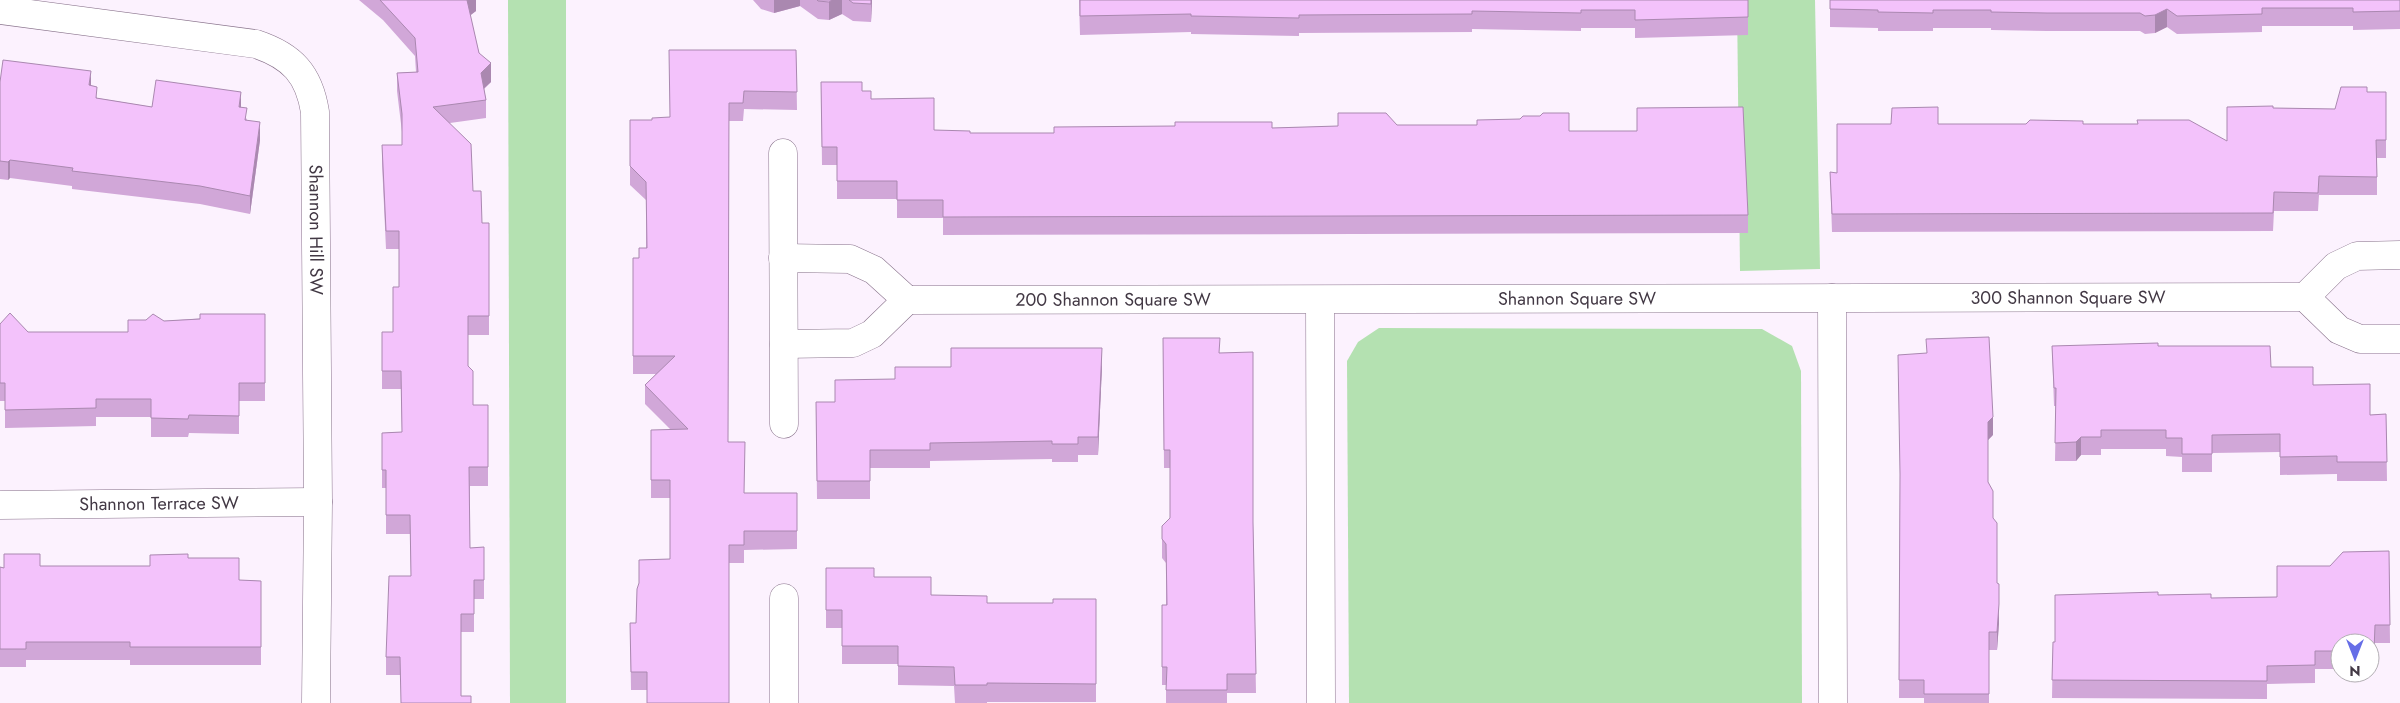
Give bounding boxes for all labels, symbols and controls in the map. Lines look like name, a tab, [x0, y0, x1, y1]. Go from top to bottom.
street label: Shannon Hill SW	[302, 164, 329, 295]
street label: 300 Shannon Square SW	[1970, 284, 2166, 311]
street label: Shannon Square SW	[1498, 285, 1656, 312]
street label: 200 Shannon Square SW	[1015, 286, 1211, 313]
street label: Shannon Terrace SW	[79, 490, 239, 517]
north arrow	[2330, 633, 2380, 683]
text: N	[2349, 661, 2361, 681]

